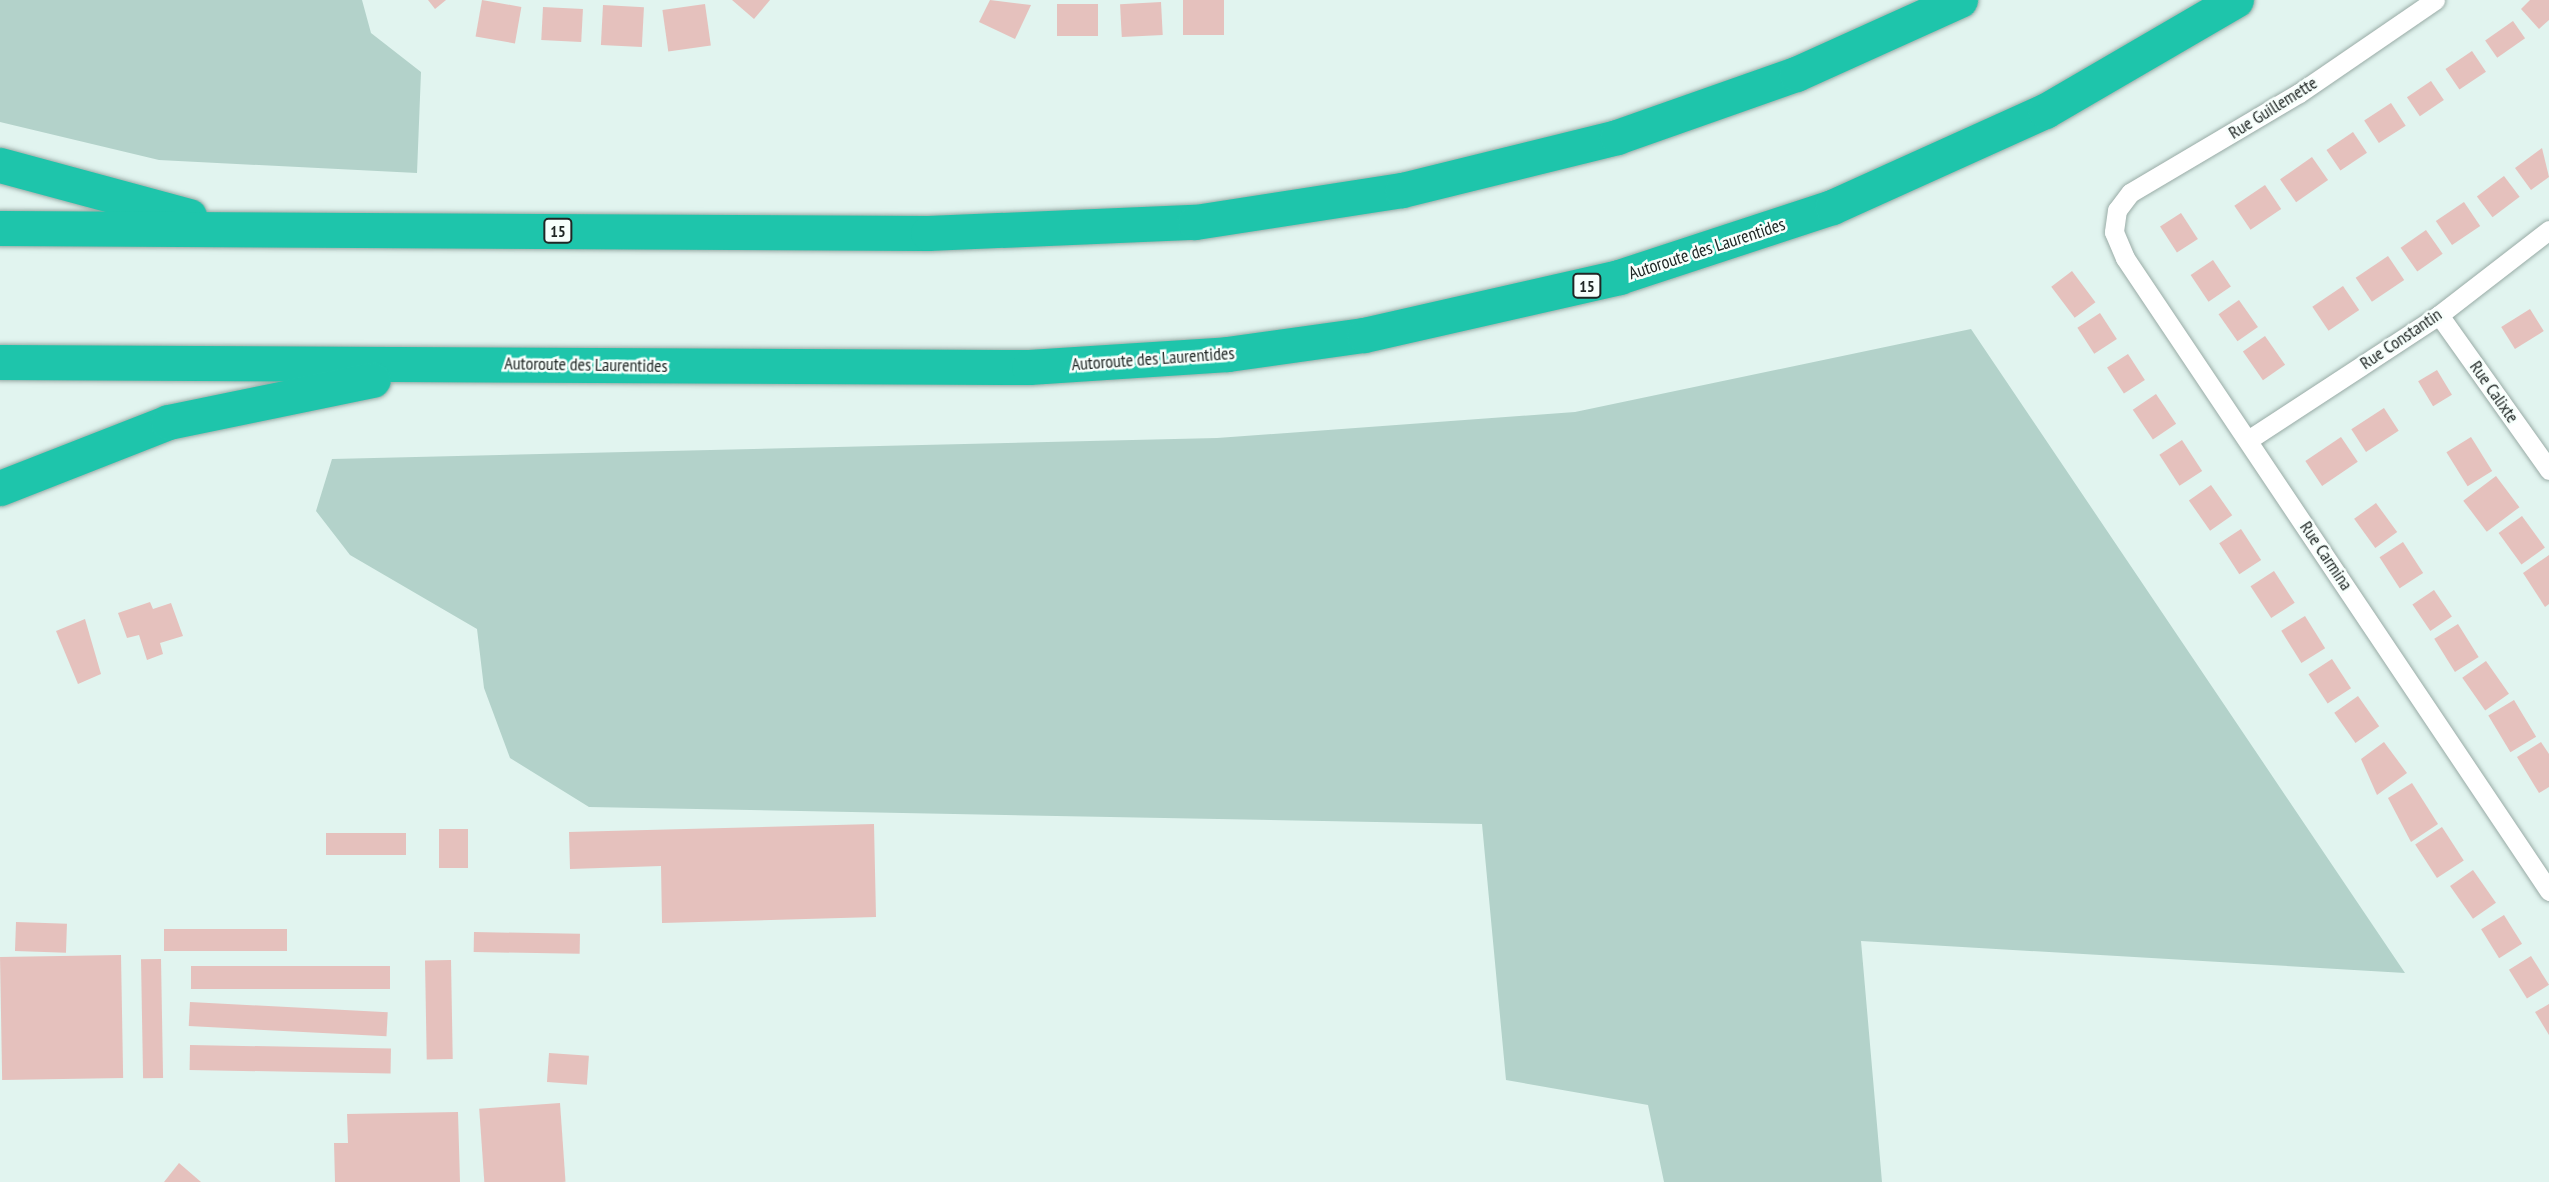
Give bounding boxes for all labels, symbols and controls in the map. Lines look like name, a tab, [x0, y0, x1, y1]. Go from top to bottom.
street label: Rue Guillemette	[2225, 72, 2321, 144]
street label: Autoroute des Laurentides	[1626, 214, 1788, 284]
road number: 15	[542, 218, 574, 244]
road number: 15	[1571, 274, 1603, 298]
street label: Rue Constantin	[2356, 304, 2446, 374]
street label: Autoroute des Laurentides	[1071, 343, 1235, 375]
street label: Autoroute des Laurentides	[504, 353, 668, 377]
street label: Rue Calixte	[2465, 357, 2523, 427]
street label: Rue Carmina	[2295, 517, 2357, 595]

